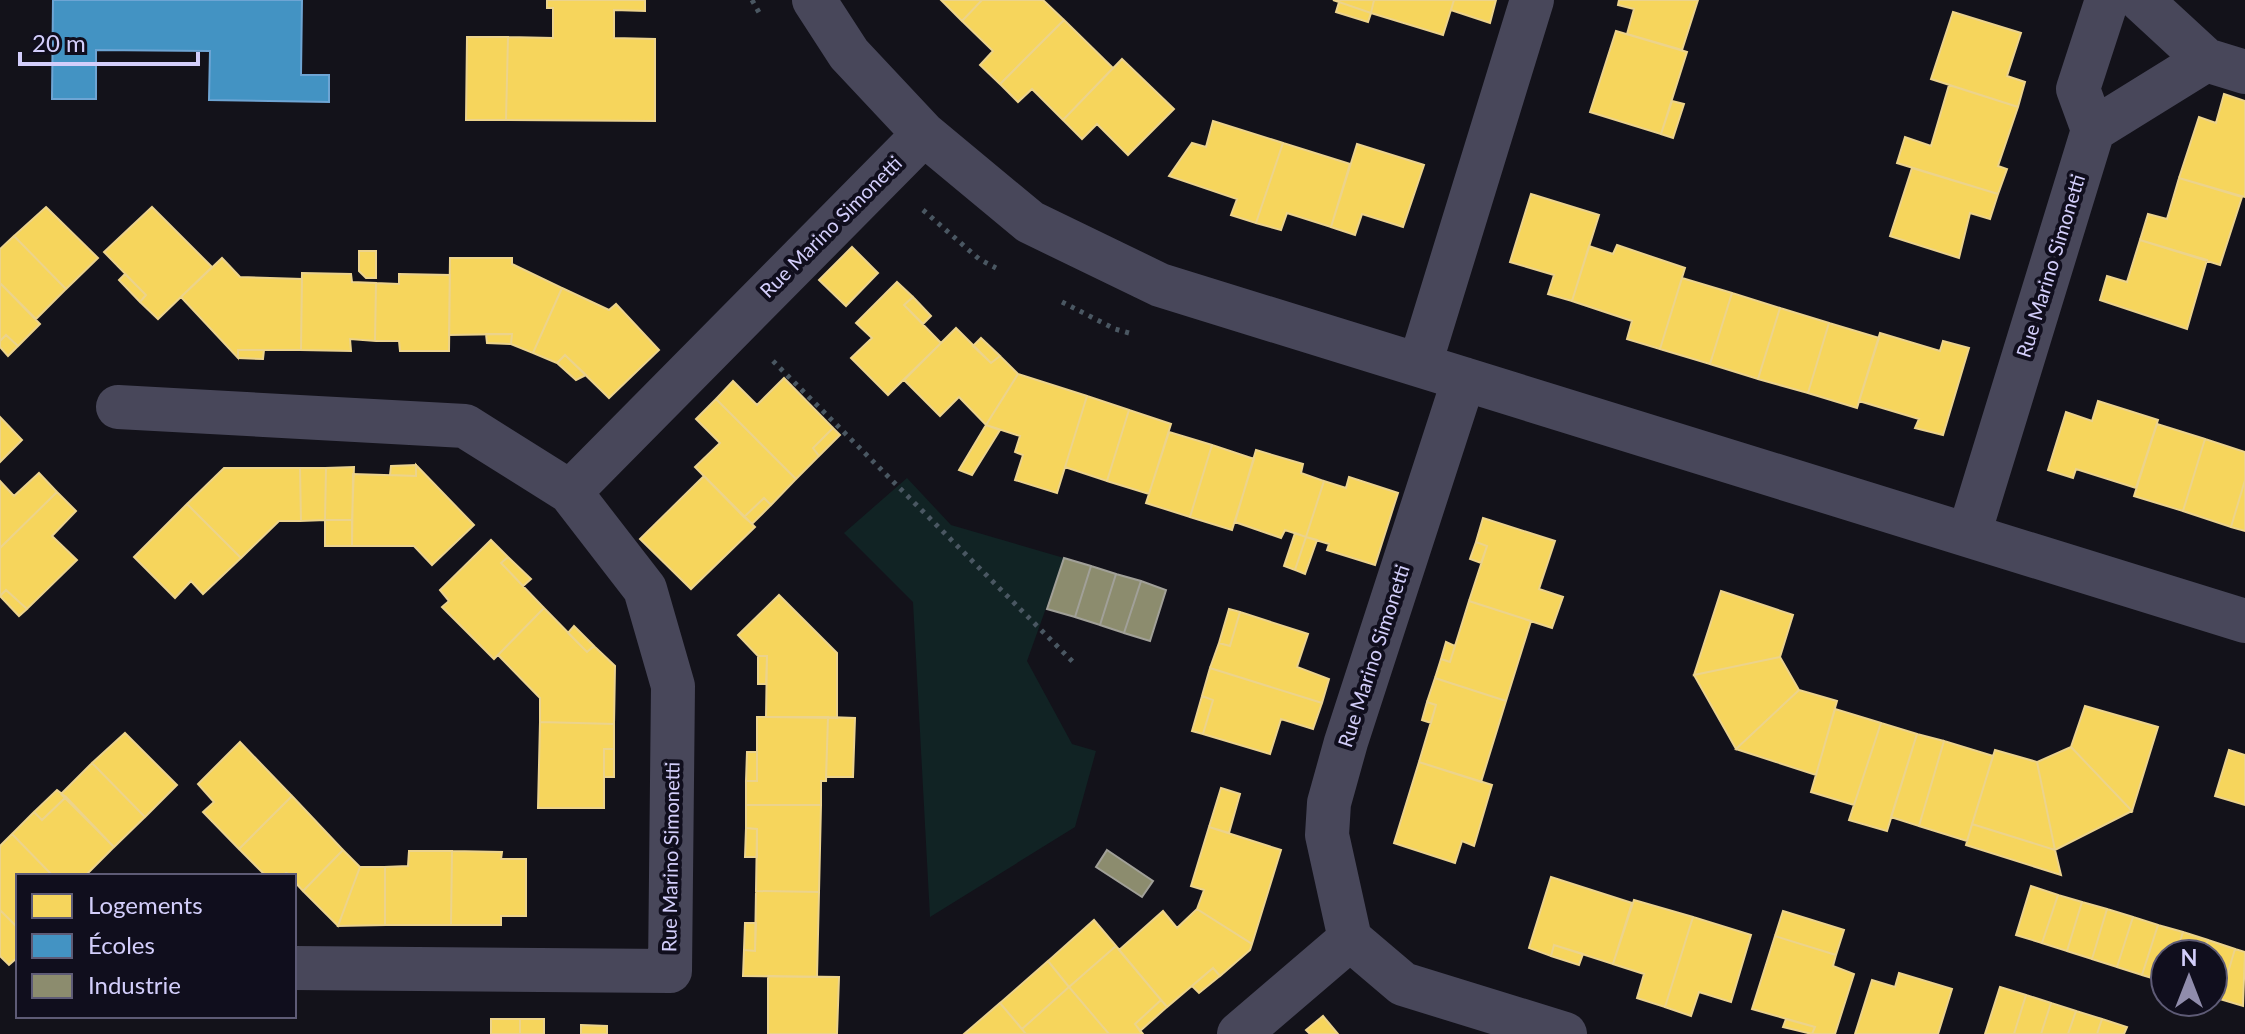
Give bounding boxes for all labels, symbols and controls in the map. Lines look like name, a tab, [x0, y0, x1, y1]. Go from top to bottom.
scale bar	[20, 16, 198, 66]
text: 20 m	[32, 28, 86, 57]
street label: Rue Marino Simonetti	[754, 150, 906, 302]
street label: Rue Marino Simonetti	[2011, 171, 2089, 360]
street label: Rue Marino Simonetti	[1332, 561, 1414, 750]
street label: Rue Marino Simonetti	[656, 762, 684, 952]
legend	[16, 874, 296, 1018]
text: Logements	[88, 890, 203, 919]
text: Écoles	[88, 930, 155, 959]
north arrow	[2149, 938, 2229, 1018]
text: N	[2181, 944, 2197, 971]
text: Industrie	[88, 970, 181, 999]

